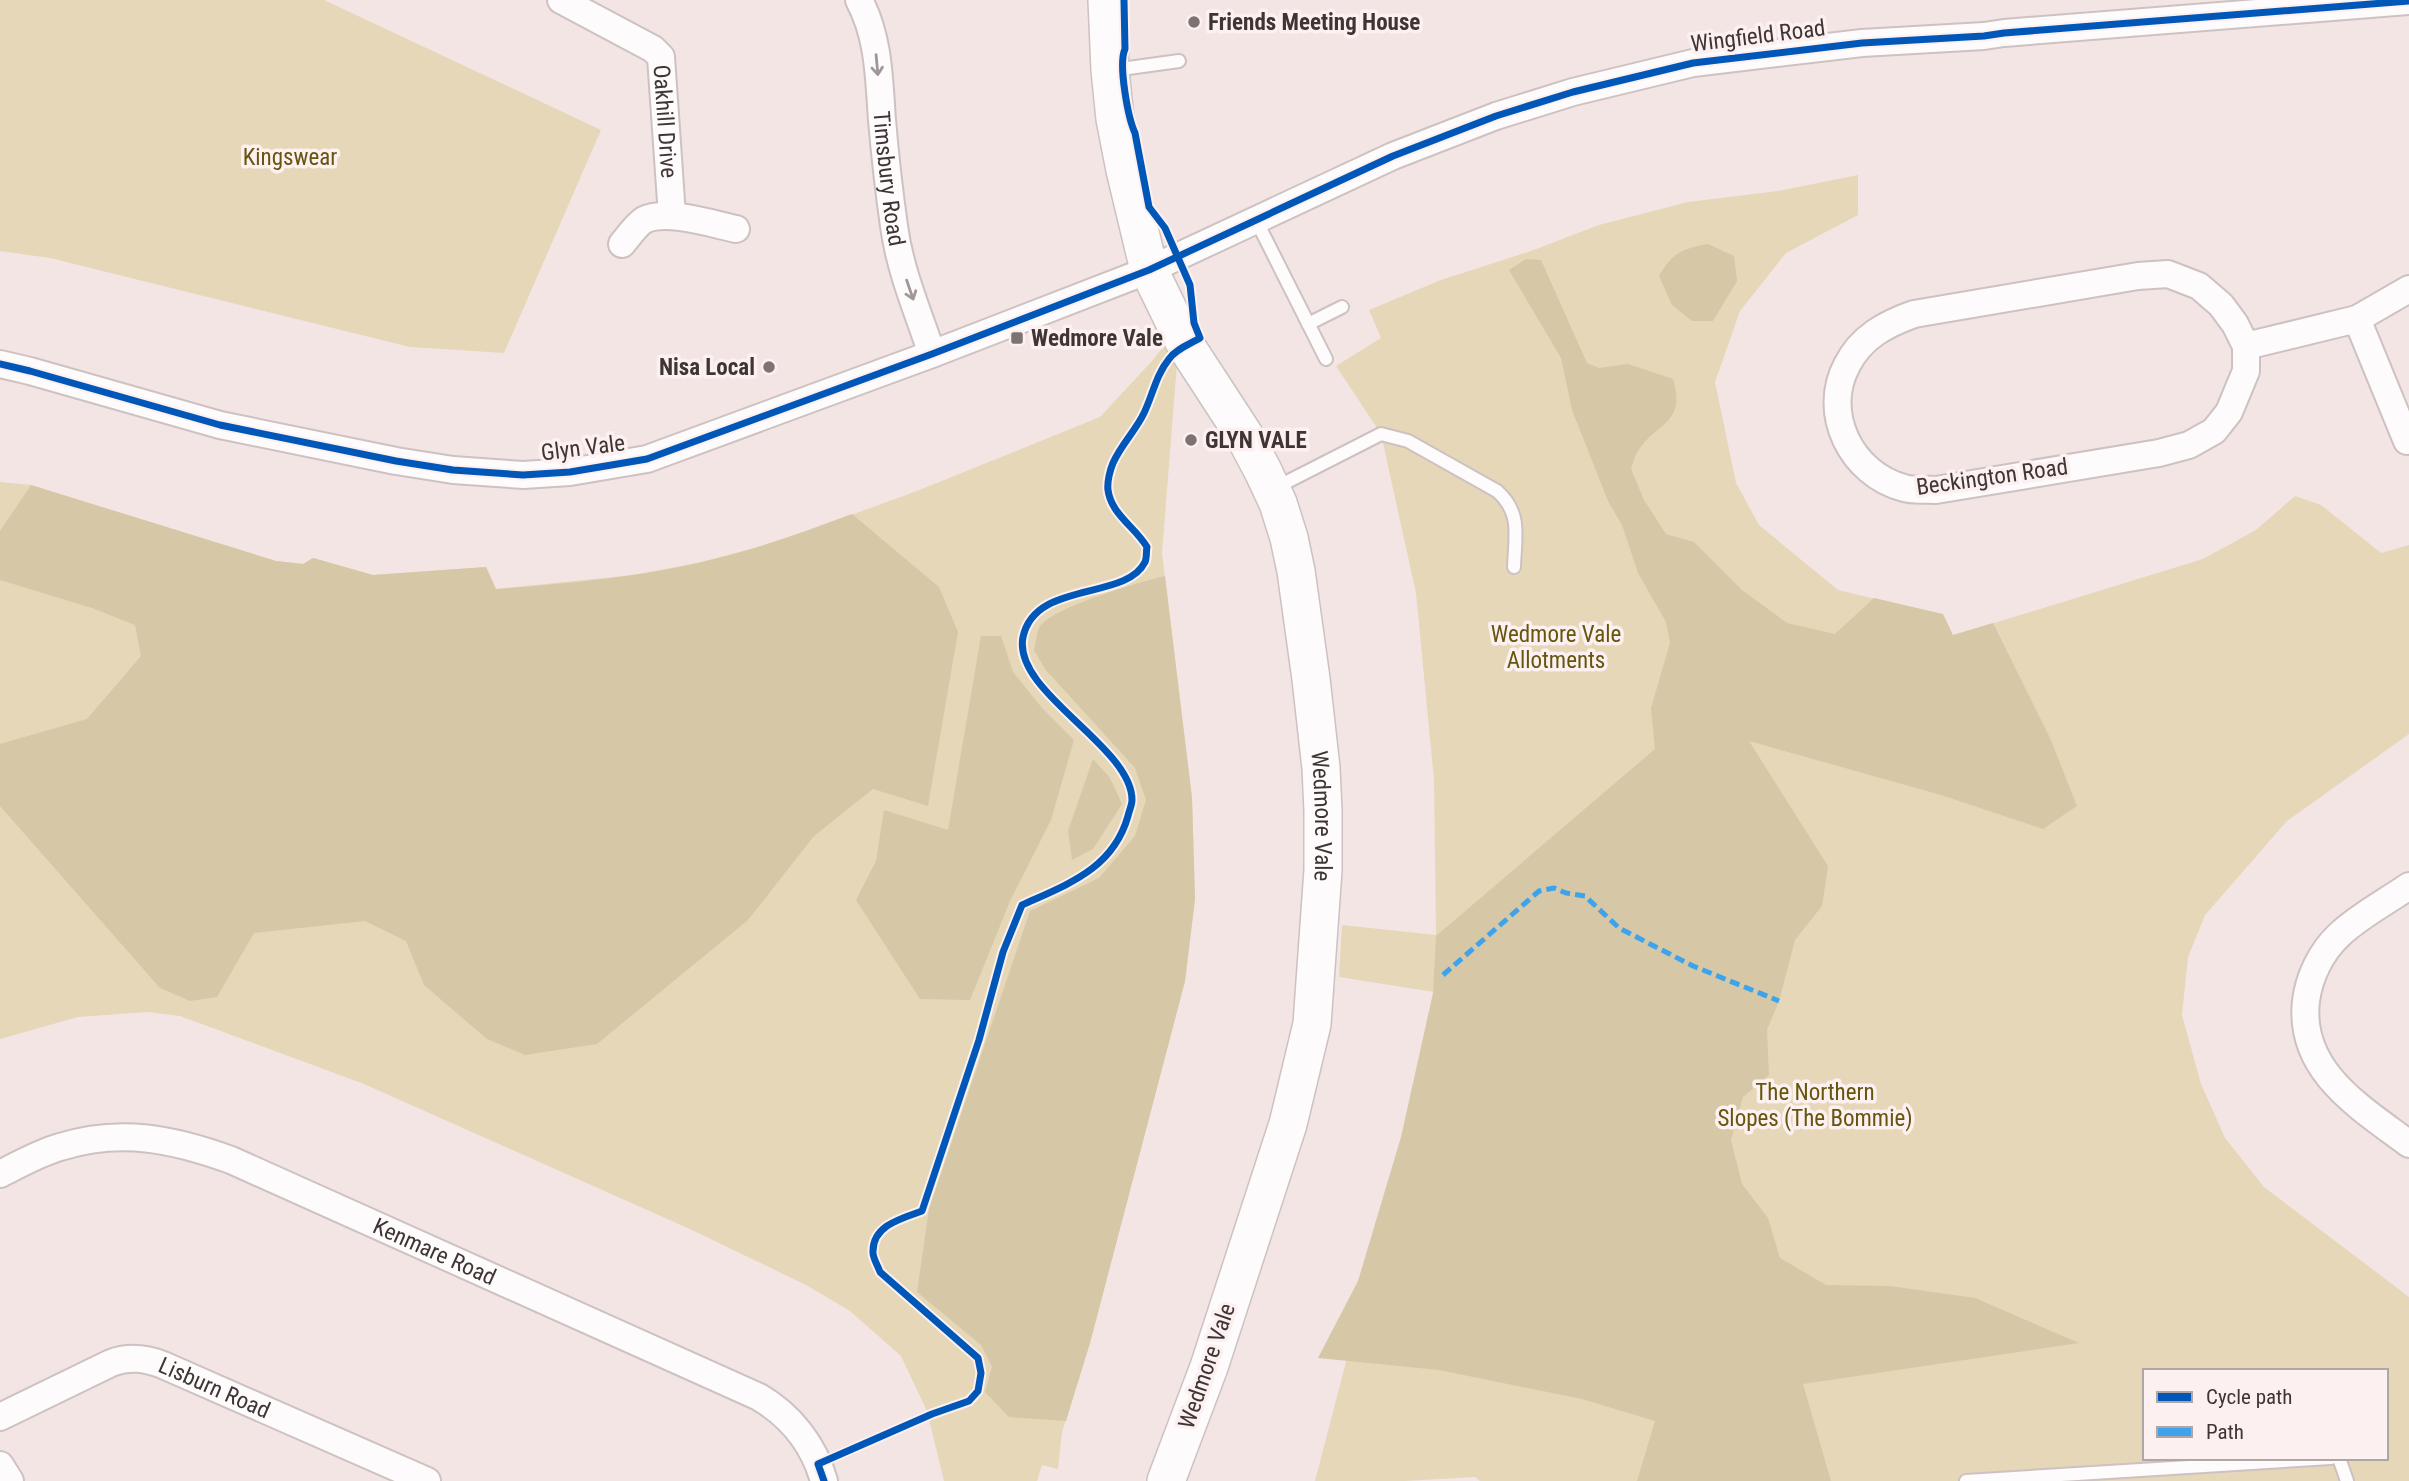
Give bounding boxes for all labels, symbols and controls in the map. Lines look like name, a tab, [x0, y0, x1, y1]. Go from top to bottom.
place label: Friends Meeting House	[1208, 9, 1420, 36]
marker: Friends Meeting House	[1186, 14, 1202, 30]
street label: Wingfield Road	[1689, 14, 1827, 58]
one-way arrow	[871, 53, 884, 76]
street label: Oakhill Drive	[648, 64, 683, 179]
street label: Timsbury Road	[868, 110, 911, 248]
park label: Kingswear	[243, 144, 337, 171]
one-way arrow	[905, 278, 917, 300]
place label: Wedmore Vale	[1031, 325, 1163, 352]
marker: Wedmore Vale	[1009, 330, 1025, 346]
place label: Nisa Local	[659, 354, 755, 381]
marker: Nisa Local	[761, 359, 777, 375]
place label: GLYN VALE	[1205, 427, 1307, 454]
street label: Glyn Vale	[540, 429, 626, 467]
marker: GLYN VALE	[1183, 432, 1199, 448]
street label: Beckington Road	[1914, 453, 2070, 501]
park label: Wedmore Vale Allotments	[1491, 621, 1621, 674]
street label: Wedmore Vale	[1306, 749, 1337, 882]
park label: The Northern Slopes (The Bommie)	[1717, 1079, 1913, 1132]
street label: Kenmare Road	[369, 1212, 500, 1291]
street label: Wedmore Vale	[1173, 1300, 1241, 1432]
street label: Lisburn Road	[155, 1351, 274, 1424]
legend	[2143, 1369, 2388, 1460]
text: Cycle path	[2206, 1385, 2292, 1409]
text: Path	[2206, 1420, 2244, 1444]

